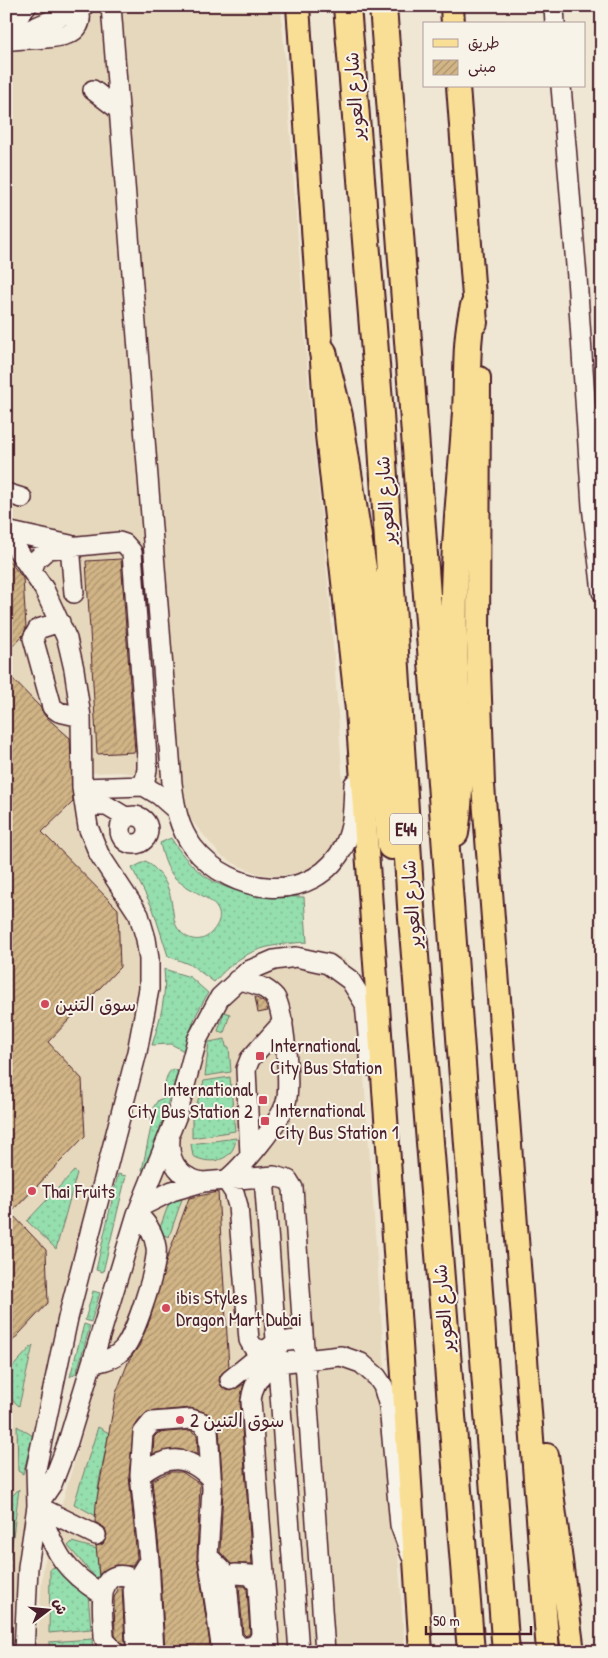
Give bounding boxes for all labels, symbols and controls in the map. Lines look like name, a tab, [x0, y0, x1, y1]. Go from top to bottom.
legend	[423, 22, 586, 88]
text: طريق	[468, 32, 500, 53]
street label: شارع العوير	[338, 51, 371, 143]
text: مبنى	[468, 56, 496, 77]
street label: شارع العوير	[369, 455, 402, 547]
road number: E44	[390, 814, 422, 844]
street label: شارع العوير	[395, 859, 428, 951]
place label: سوق التنين	[55, 991, 136, 1017]
marker: سوق التنين	[39, 998, 51, 1010]
place label: International City Bus Station	[270, 1032, 382, 1080]
marker: International City Bus Station	[254, 1050, 266, 1062]
place label: International City Bus Station 2	[127, 1076, 254, 1124]
marker: International City Bus Station 2	[257, 1094, 269, 1106]
place label: International City Bus Station 1	[275, 1097, 399, 1145]
marker: International City Bus Station 1	[259, 1115, 271, 1127]
place label: Thai Fruits	[42, 1178, 115, 1204]
marker: Thai Fruits	[26, 1185, 38, 1197]
street label: شارع العوير	[426, 1263, 461, 1355]
place label: ibis Styles Dragon Mart Dubai	[176, 1284, 302, 1332]
marker: ibis Styles Dragon Mart Dubai	[160, 1302, 172, 1314]
place label: سوق التنين 2	[190, 1407, 284, 1433]
marker: سوق التنين 2	[174, 1414, 186, 1426]
north arrow	[22, 1586, 72, 1636]
text: ش	[50, 1596, 72, 1616]
scale bar	[426, 1603, 530, 1635]
text: 50 m	[433, 1610, 460, 1631]

